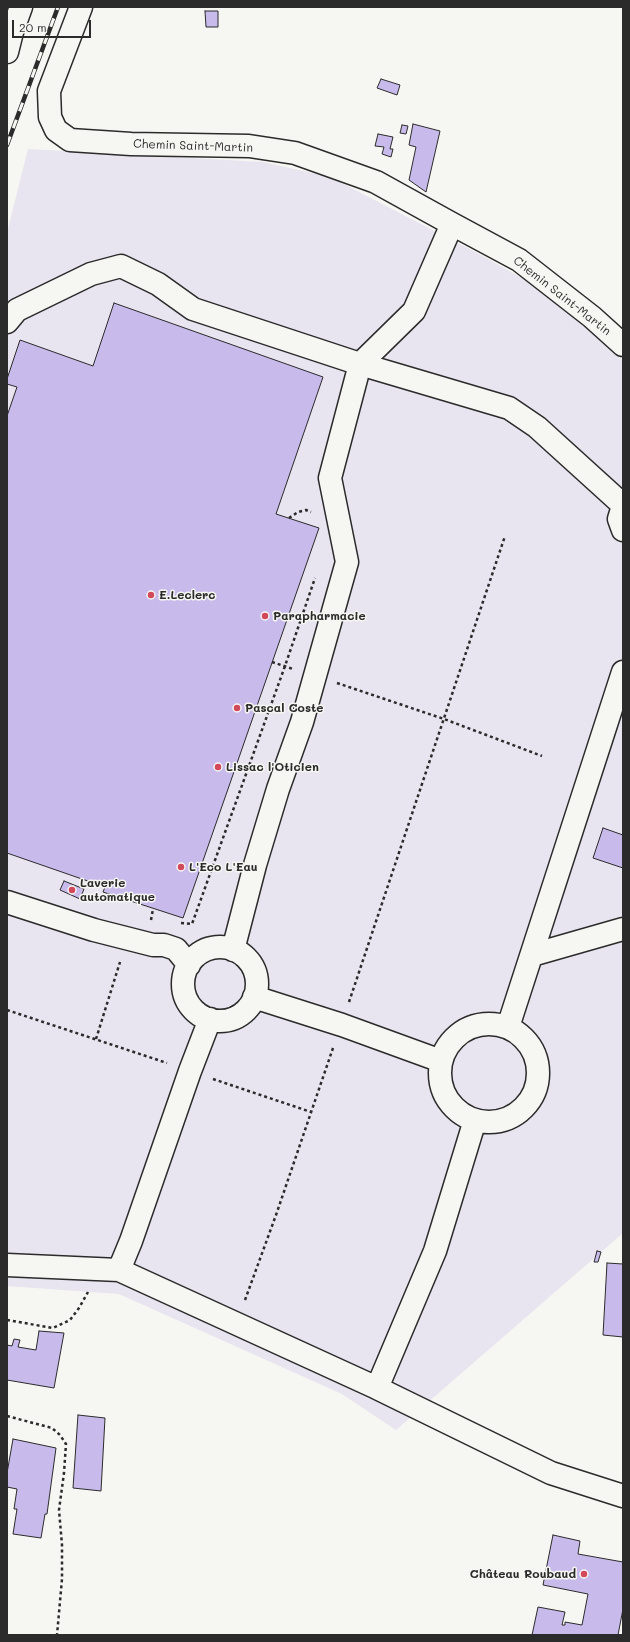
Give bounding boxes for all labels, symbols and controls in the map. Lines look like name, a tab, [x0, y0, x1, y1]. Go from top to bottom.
scale bar	[14, 12, 93, 38]
text: 20 m	[19, 19, 47, 35]
street label: Chemin Saint-Martin	[133, 137, 253, 155]
street label: Chemin Saint-Martin	[510, 253, 614, 339]
place label: E.Leclerc	[159, 588, 215, 602]
marker: E.Leclerc	[146, 590, 156, 600]
place label: Parapharmacie	[273, 609, 366, 623]
marker: Parapharmacie	[260, 611, 270, 621]
place label: Pascal Coste	[245, 701, 323, 715]
marker: Pascal Coste	[232, 703, 242, 713]
place label: Lissac l'Oticien	[226, 760, 319, 774]
marker: Lissac l'Oticien	[213, 762, 223, 772]
place label: L'Eco L'Eau	[189, 860, 258, 874]
marker: L'Eco L'Eau	[176, 862, 186, 872]
place label: Laverie automatique	[80, 876, 155, 904]
marker: Laverie automatique	[67, 885, 77, 895]
place label: Château Roubaud	[470, 1567, 576, 1581]
marker: Château Roubaud	[579, 1569, 589, 1579]

